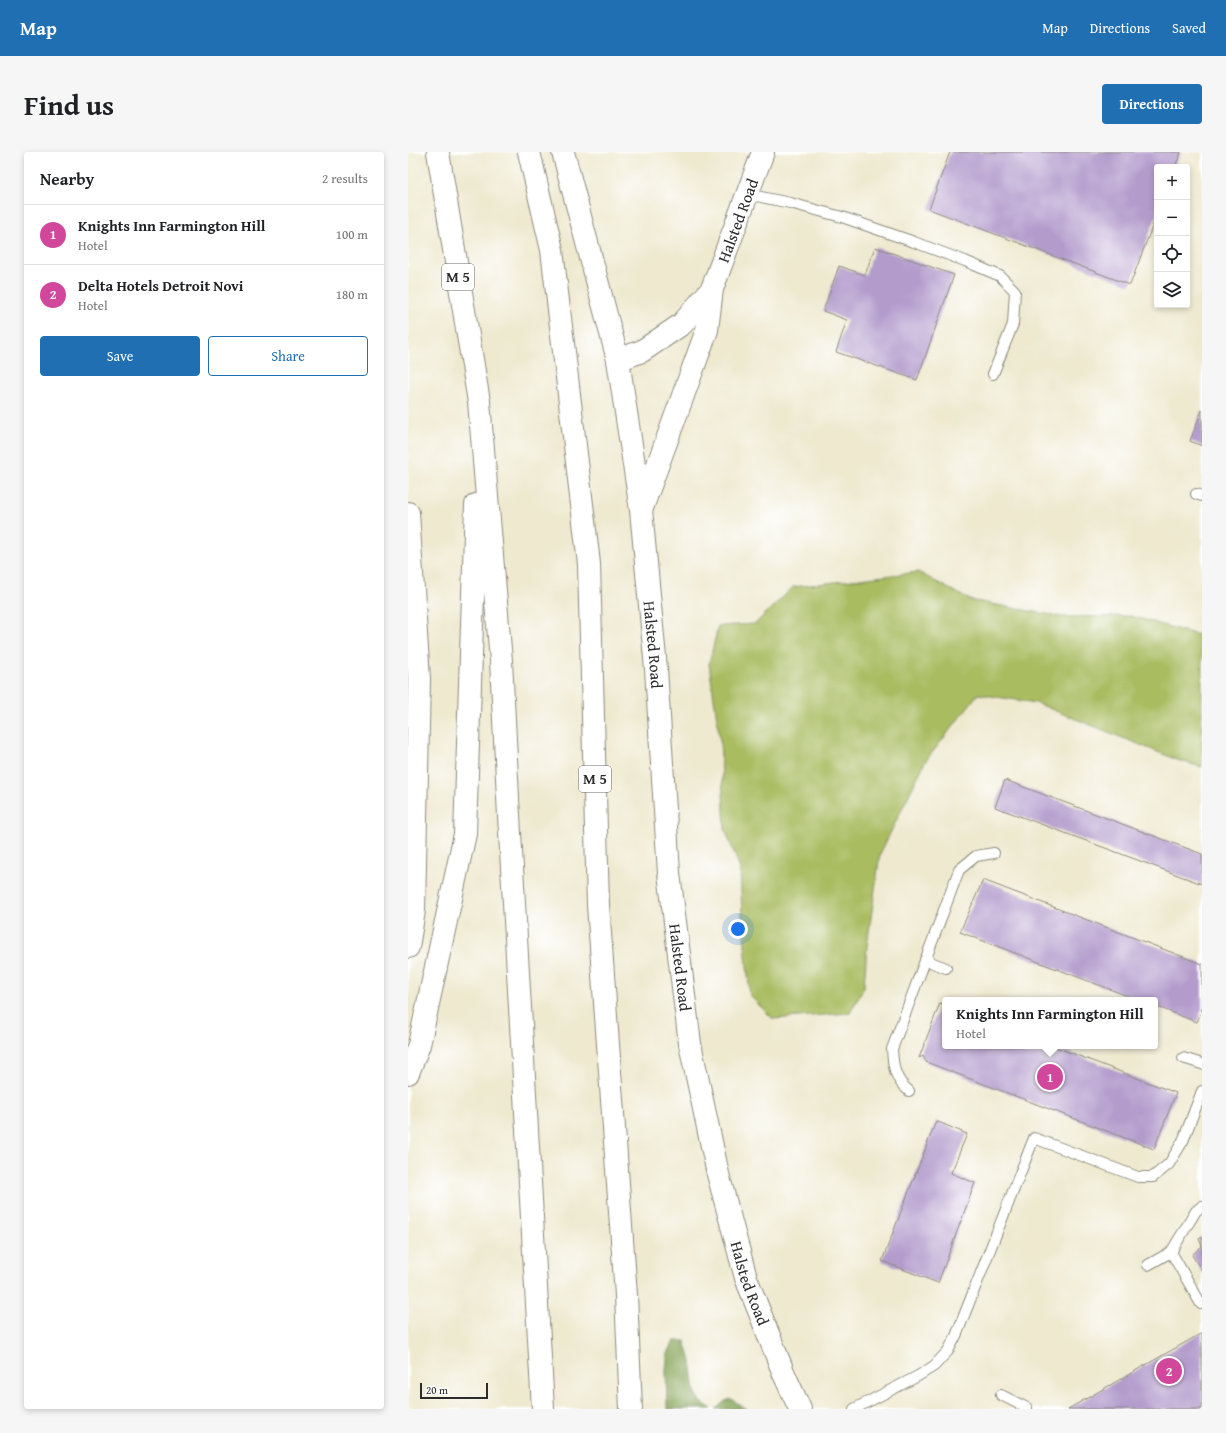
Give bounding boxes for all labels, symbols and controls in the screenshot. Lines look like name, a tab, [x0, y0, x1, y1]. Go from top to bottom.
text: Map	[20, 14, 57, 42]
text: Map	[1042, 18, 1068, 38]
text: Directions	[1090, 18, 1150, 38]
text: Saved	[1172, 18, 1206, 38]
text: Find us	[24, 84, 114, 125]
button: Directions	[1102, 84, 1202, 124]
map controls	[1154, 164, 1190, 308]
button: +	[1154, 164, 1190, 200]
text: Nearby	[40, 166, 94, 191]
text: 2 results	[322, 169, 368, 188]
street label: Halsted Road	[711, 175, 764, 266]
button: −	[1154, 200, 1190, 236]
text: Knights Inn Farmington Hill	[78, 215, 265, 236]
text: 1	[50, 225, 56, 244]
text: 100 m	[336, 225, 368, 244]
text: Hotel	[78, 236, 108, 255]
button: locate	[1154, 236, 1190, 272]
road number: M 5	[442, 264, 474, 290]
button: layers	[1154, 272, 1190, 308]
text: Delta Hotels Detroit Novi	[78, 275, 243, 296]
text: 2	[50, 285, 56, 304]
text: 180 m	[336, 285, 368, 304]
text: Hotel	[78, 296, 108, 315]
button: Save	[40, 336, 200, 376]
button: Share	[208, 336, 368, 376]
street label: Halsted Road	[638, 600, 669, 690]
road number: M 5	[579, 766, 611, 792]
your location	[728, 919, 748, 939]
street label: Halsted Road	[663, 922, 698, 1013]
popup	[942, 997, 1158, 1049]
text: Knights Inn Farmington Hill	[956, 1003, 1144, 1024]
text: Hotel	[956, 1024, 986, 1043]
pin: 1	[1037, 1062, 1063, 1092]
street label: Halsted Road	[725, 1238, 776, 1329]
pin: 2	[1156, 1356, 1182, 1386]
scale bar	[420, 1381, 488, 1400]
text: 20 m	[426, 1382, 448, 1398]

